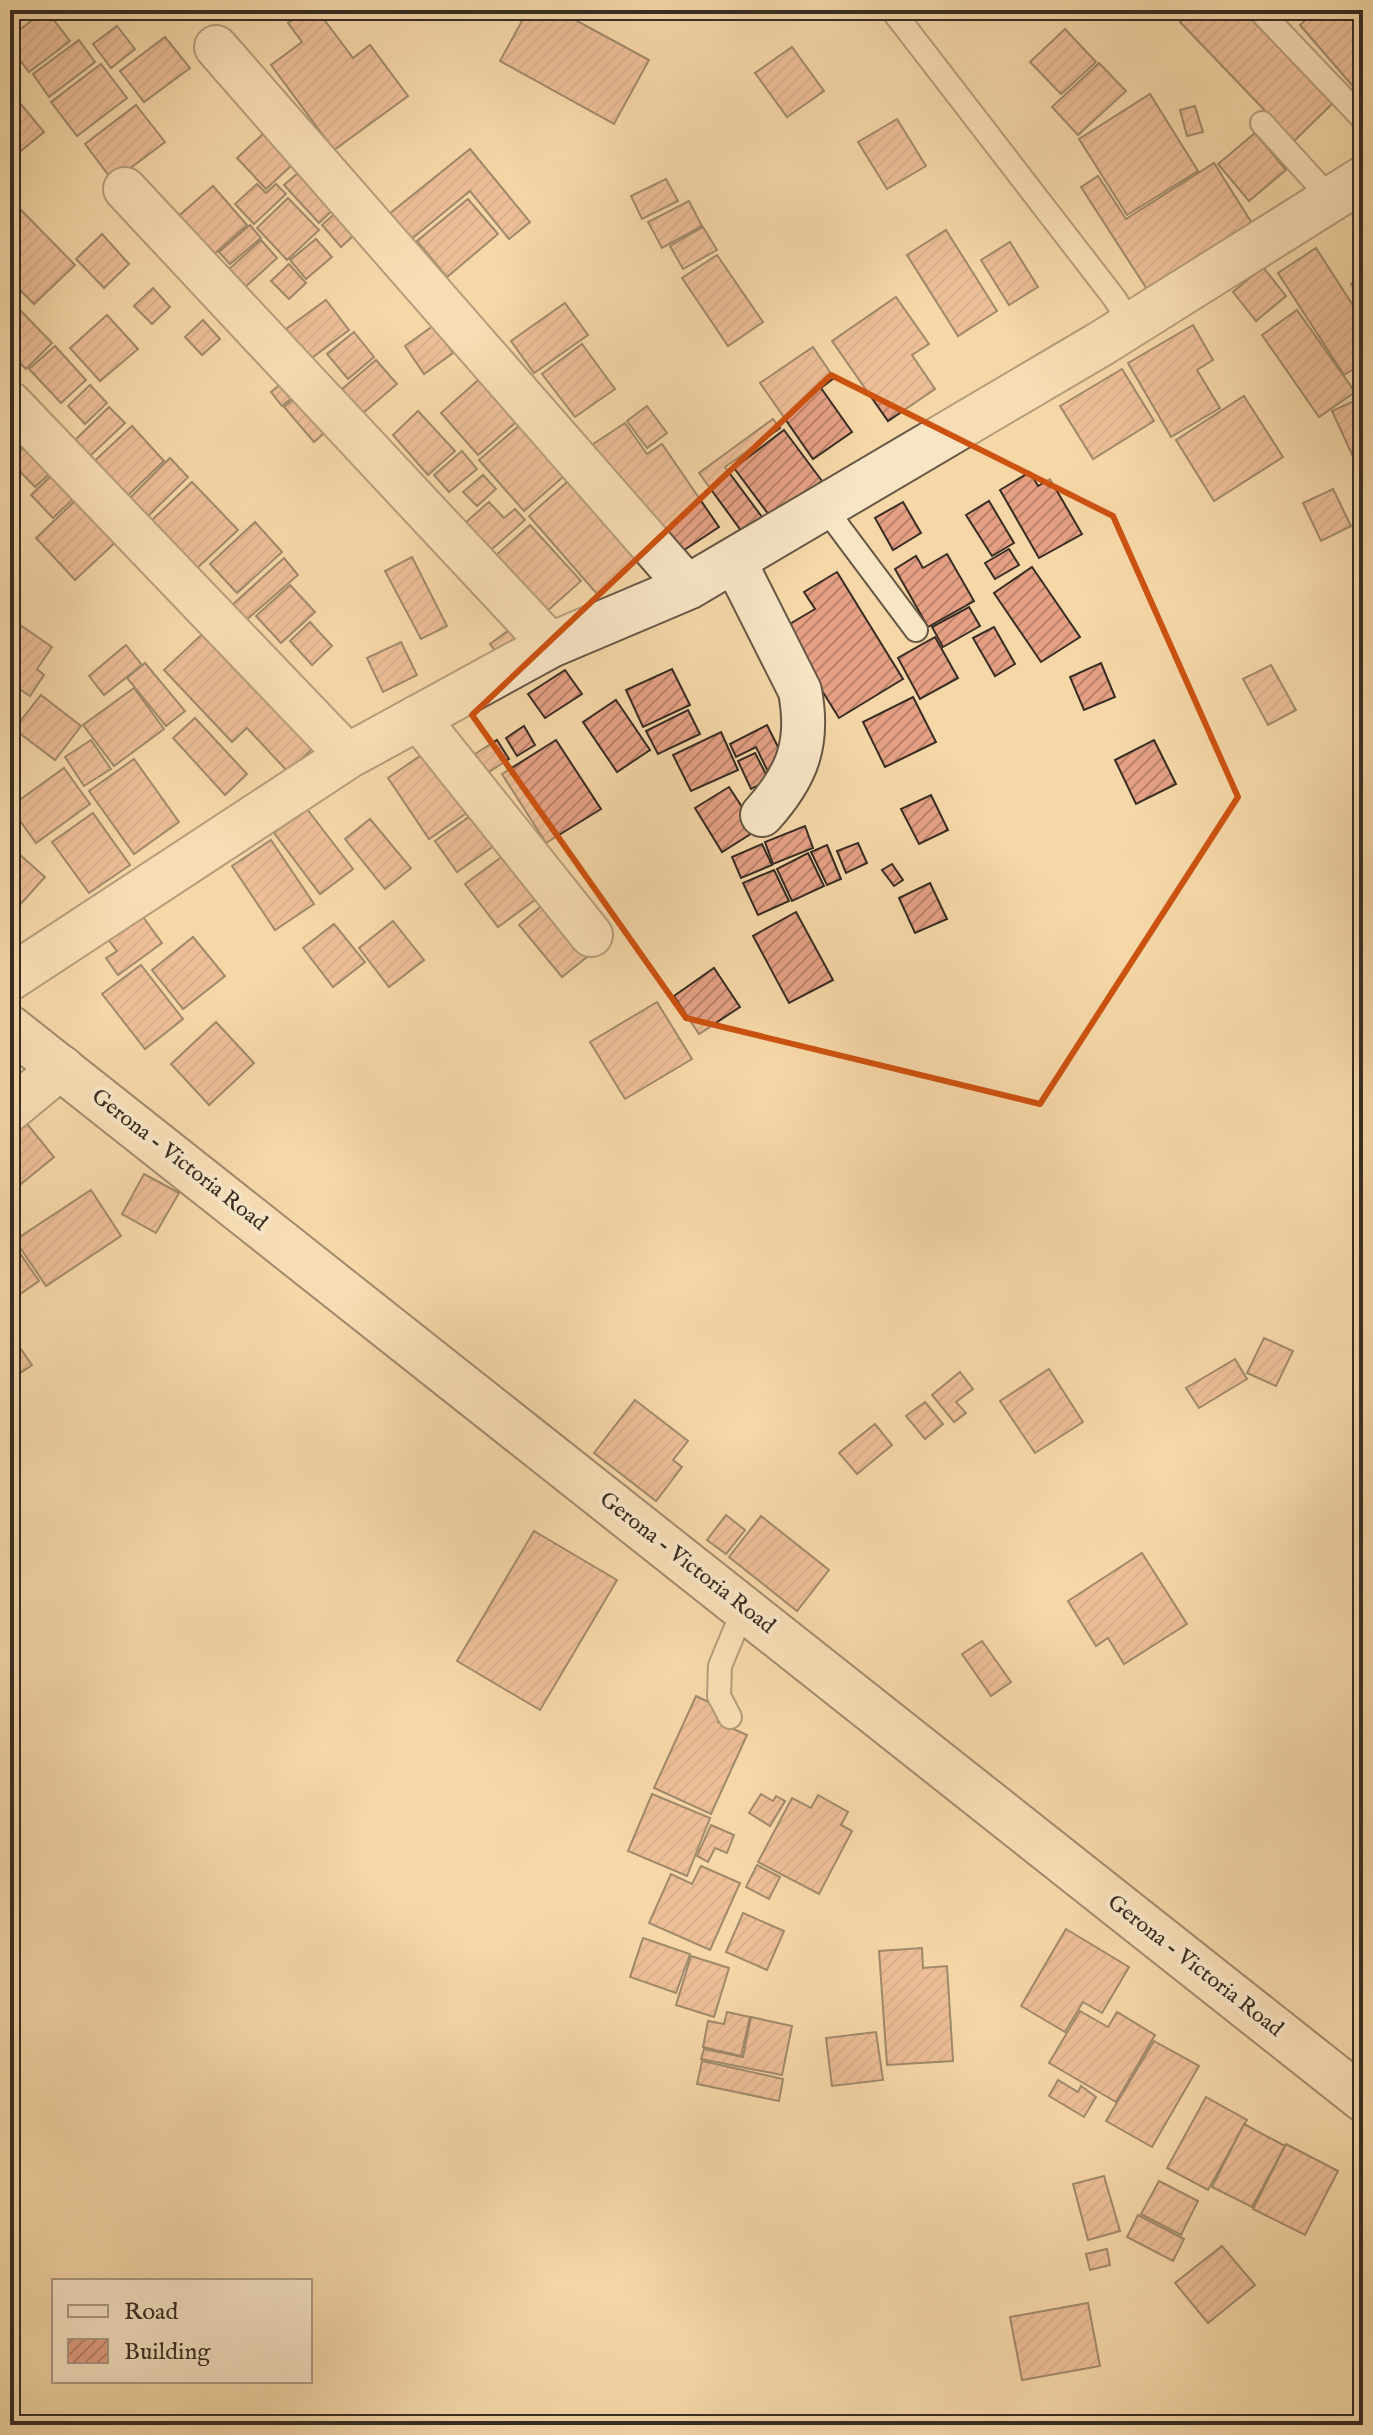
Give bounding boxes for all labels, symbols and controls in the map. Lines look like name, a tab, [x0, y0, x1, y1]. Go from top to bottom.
street label: Gerona - Victoria Road	[86, 1083, 273, 1238]
street label: Gerona - Victoria Road	[594, 1486, 781, 1641]
street label: Gerona - Victoria Road	[1102, 1889, 1289, 2044]
legend	[52, 2279, 312, 2383]
text: Road	[124, 2297, 178, 2328]
text: Building	[124, 2337, 211, 2368]

